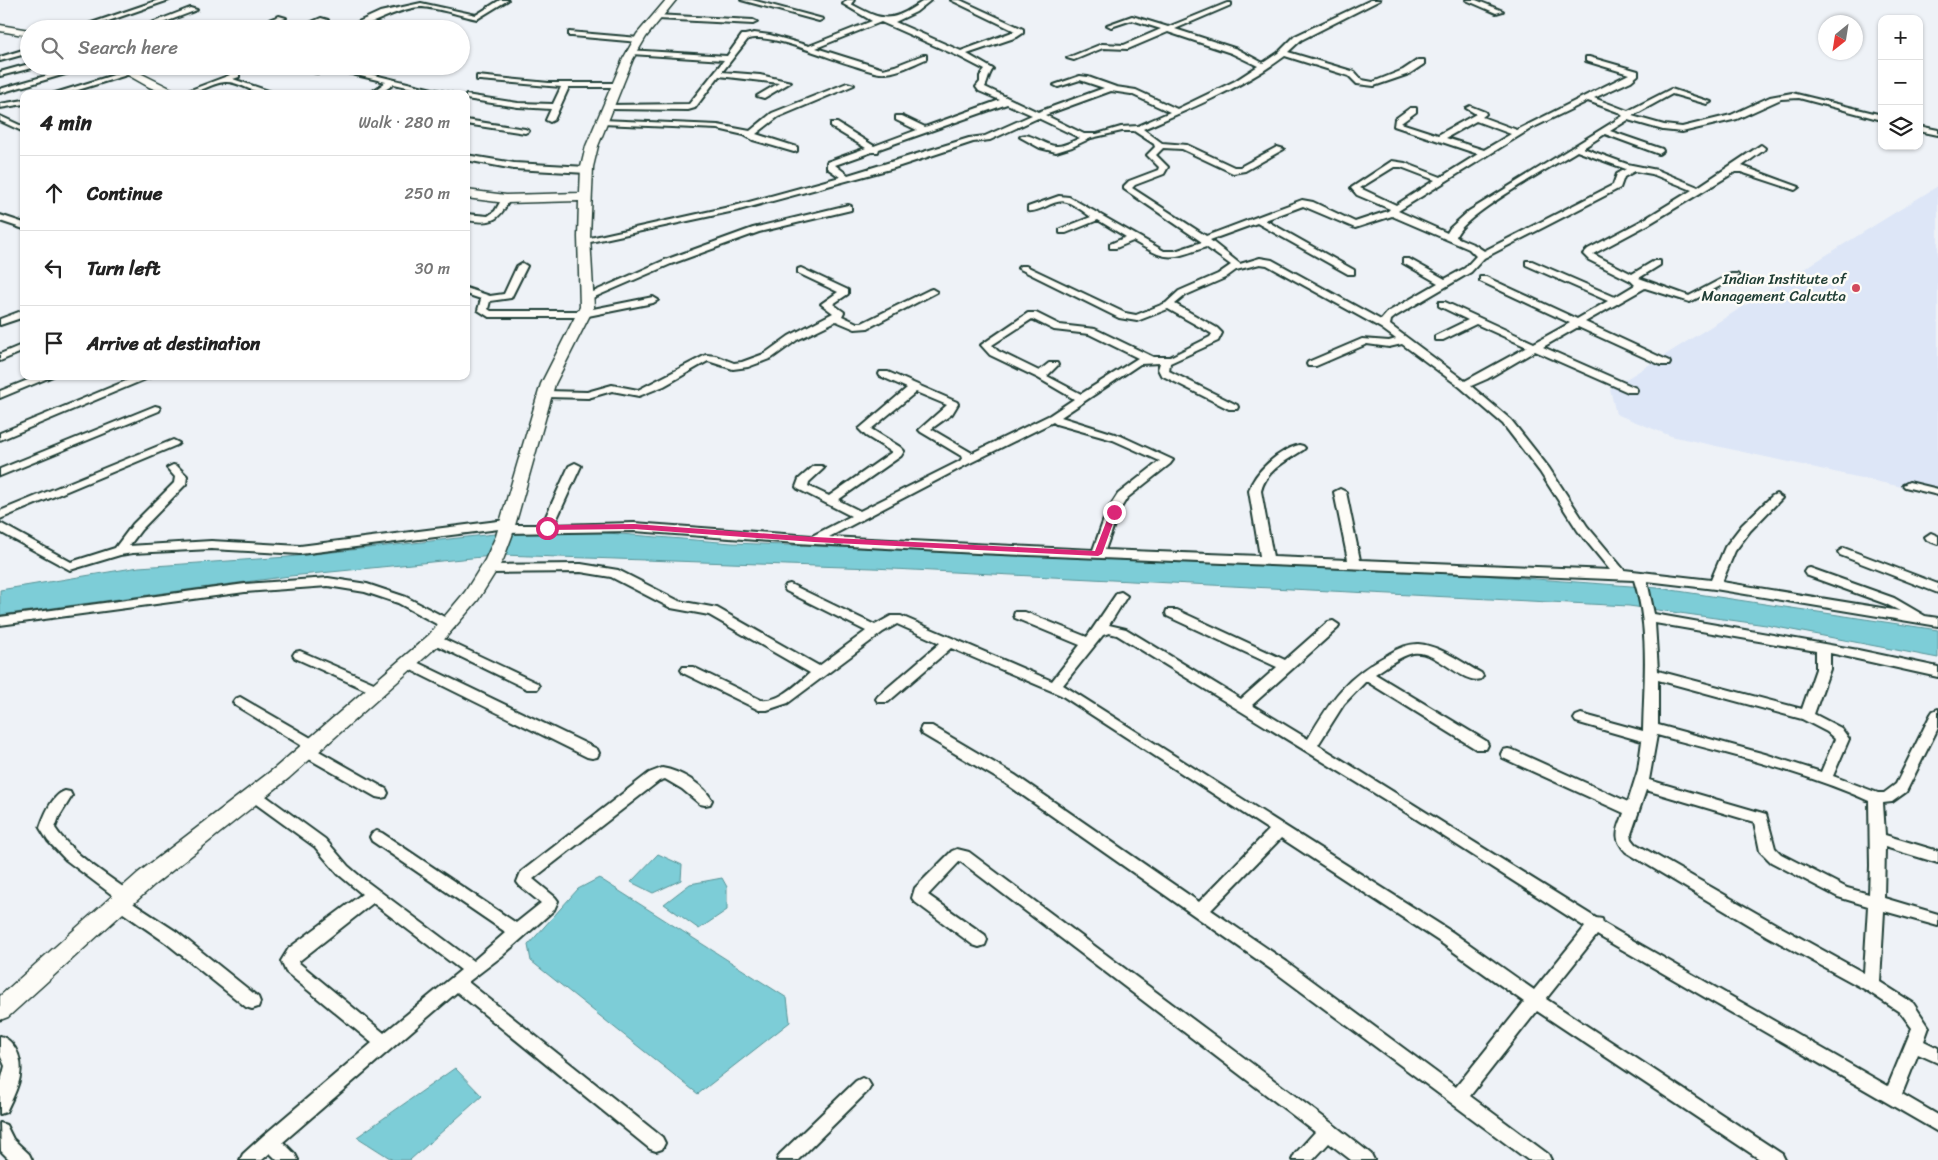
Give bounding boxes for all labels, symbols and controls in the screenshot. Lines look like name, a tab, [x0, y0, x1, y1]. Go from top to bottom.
north arrow	[1818, 15, 1863, 60]
map controls	[1878, 15, 1923, 150]
button: +	[1878, 15, 1923, 60]
search box	[20, 20, 470, 75]
text: Search here	[78, 31, 178, 64]
icon: search	[38, 34, 66, 62]
button: −	[1878, 60, 1923, 105]
text: 4 min	[40, 104, 92, 142]
button: layers	[1878, 105, 1923, 150]
text: Walk · 280 m	[359, 108, 450, 137]
text: Continue	[87, 177, 163, 210]
icon: ahead	[40, 179, 68, 207]
text: 250 m	[404, 179, 450, 208]
text: Turn left	[87, 252, 160, 285]
icon: left	[40, 254, 68, 282]
text: 30 m	[415, 254, 450, 283]
place label: Indian Institute of Management Calcutta	[1701, 266, 1847, 309]
marker: Indian Institute of Management Calcutta	[1850, 282, 1862, 294]
text: Arrive at destination	[87, 327, 260, 360]
icon: arrive	[40, 329, 68, 357]
route end	[1103, 501, 1126, 524]
route start	[536, 517, 559, 540]

